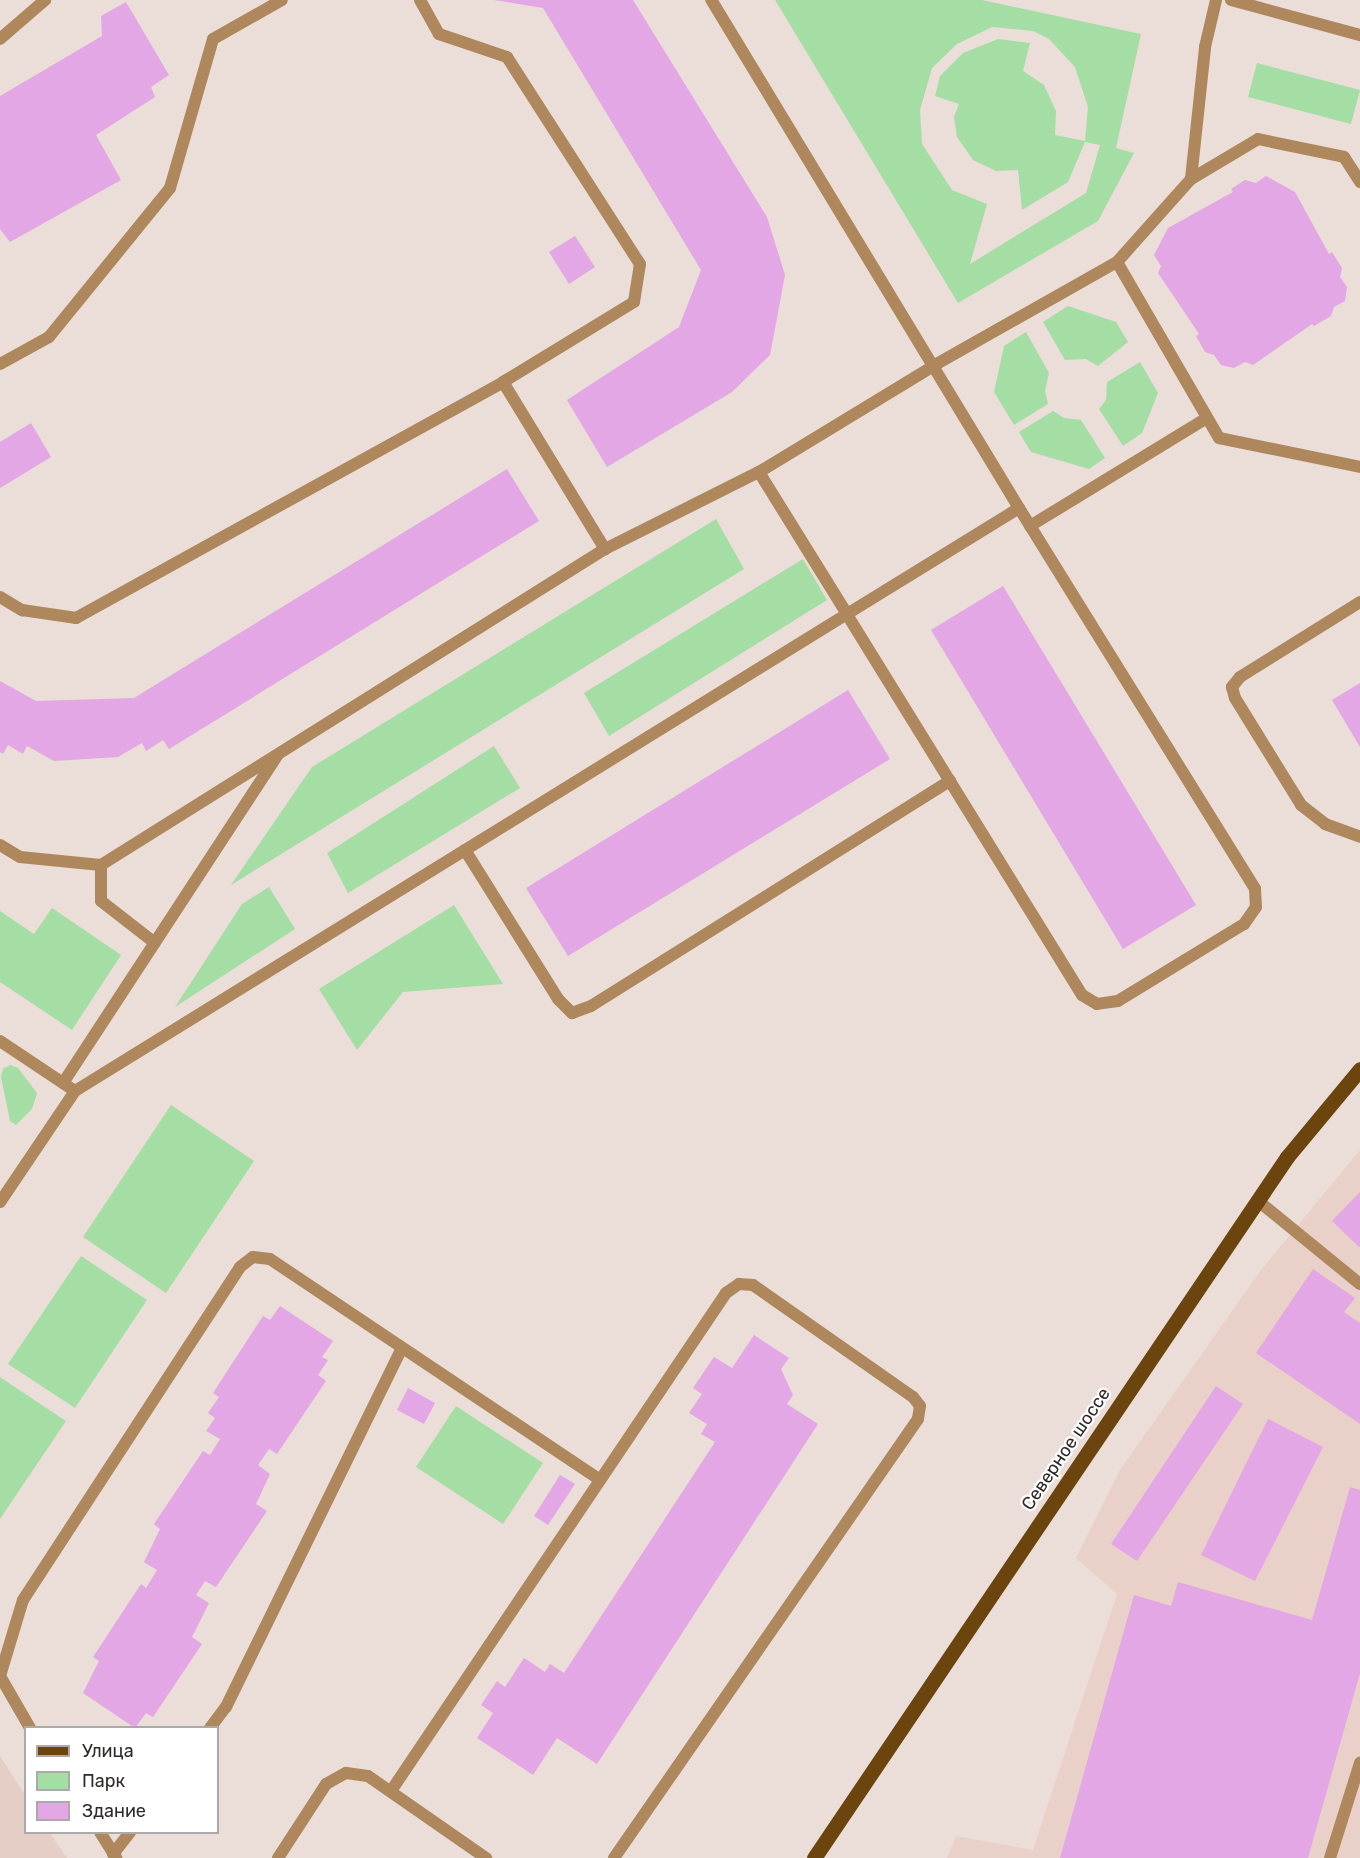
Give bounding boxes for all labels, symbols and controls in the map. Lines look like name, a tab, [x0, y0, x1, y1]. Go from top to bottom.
street label: Северное шоссе	[1017, 1384, 1115, 1514]
legend	[24, 1726, 219, 1834]
text: Улица	[82, 1740, 134, 1762]
text: Парк	[82, 1770, 125, 1792]
text: Здание	[82, 1800, 146, 1822]

